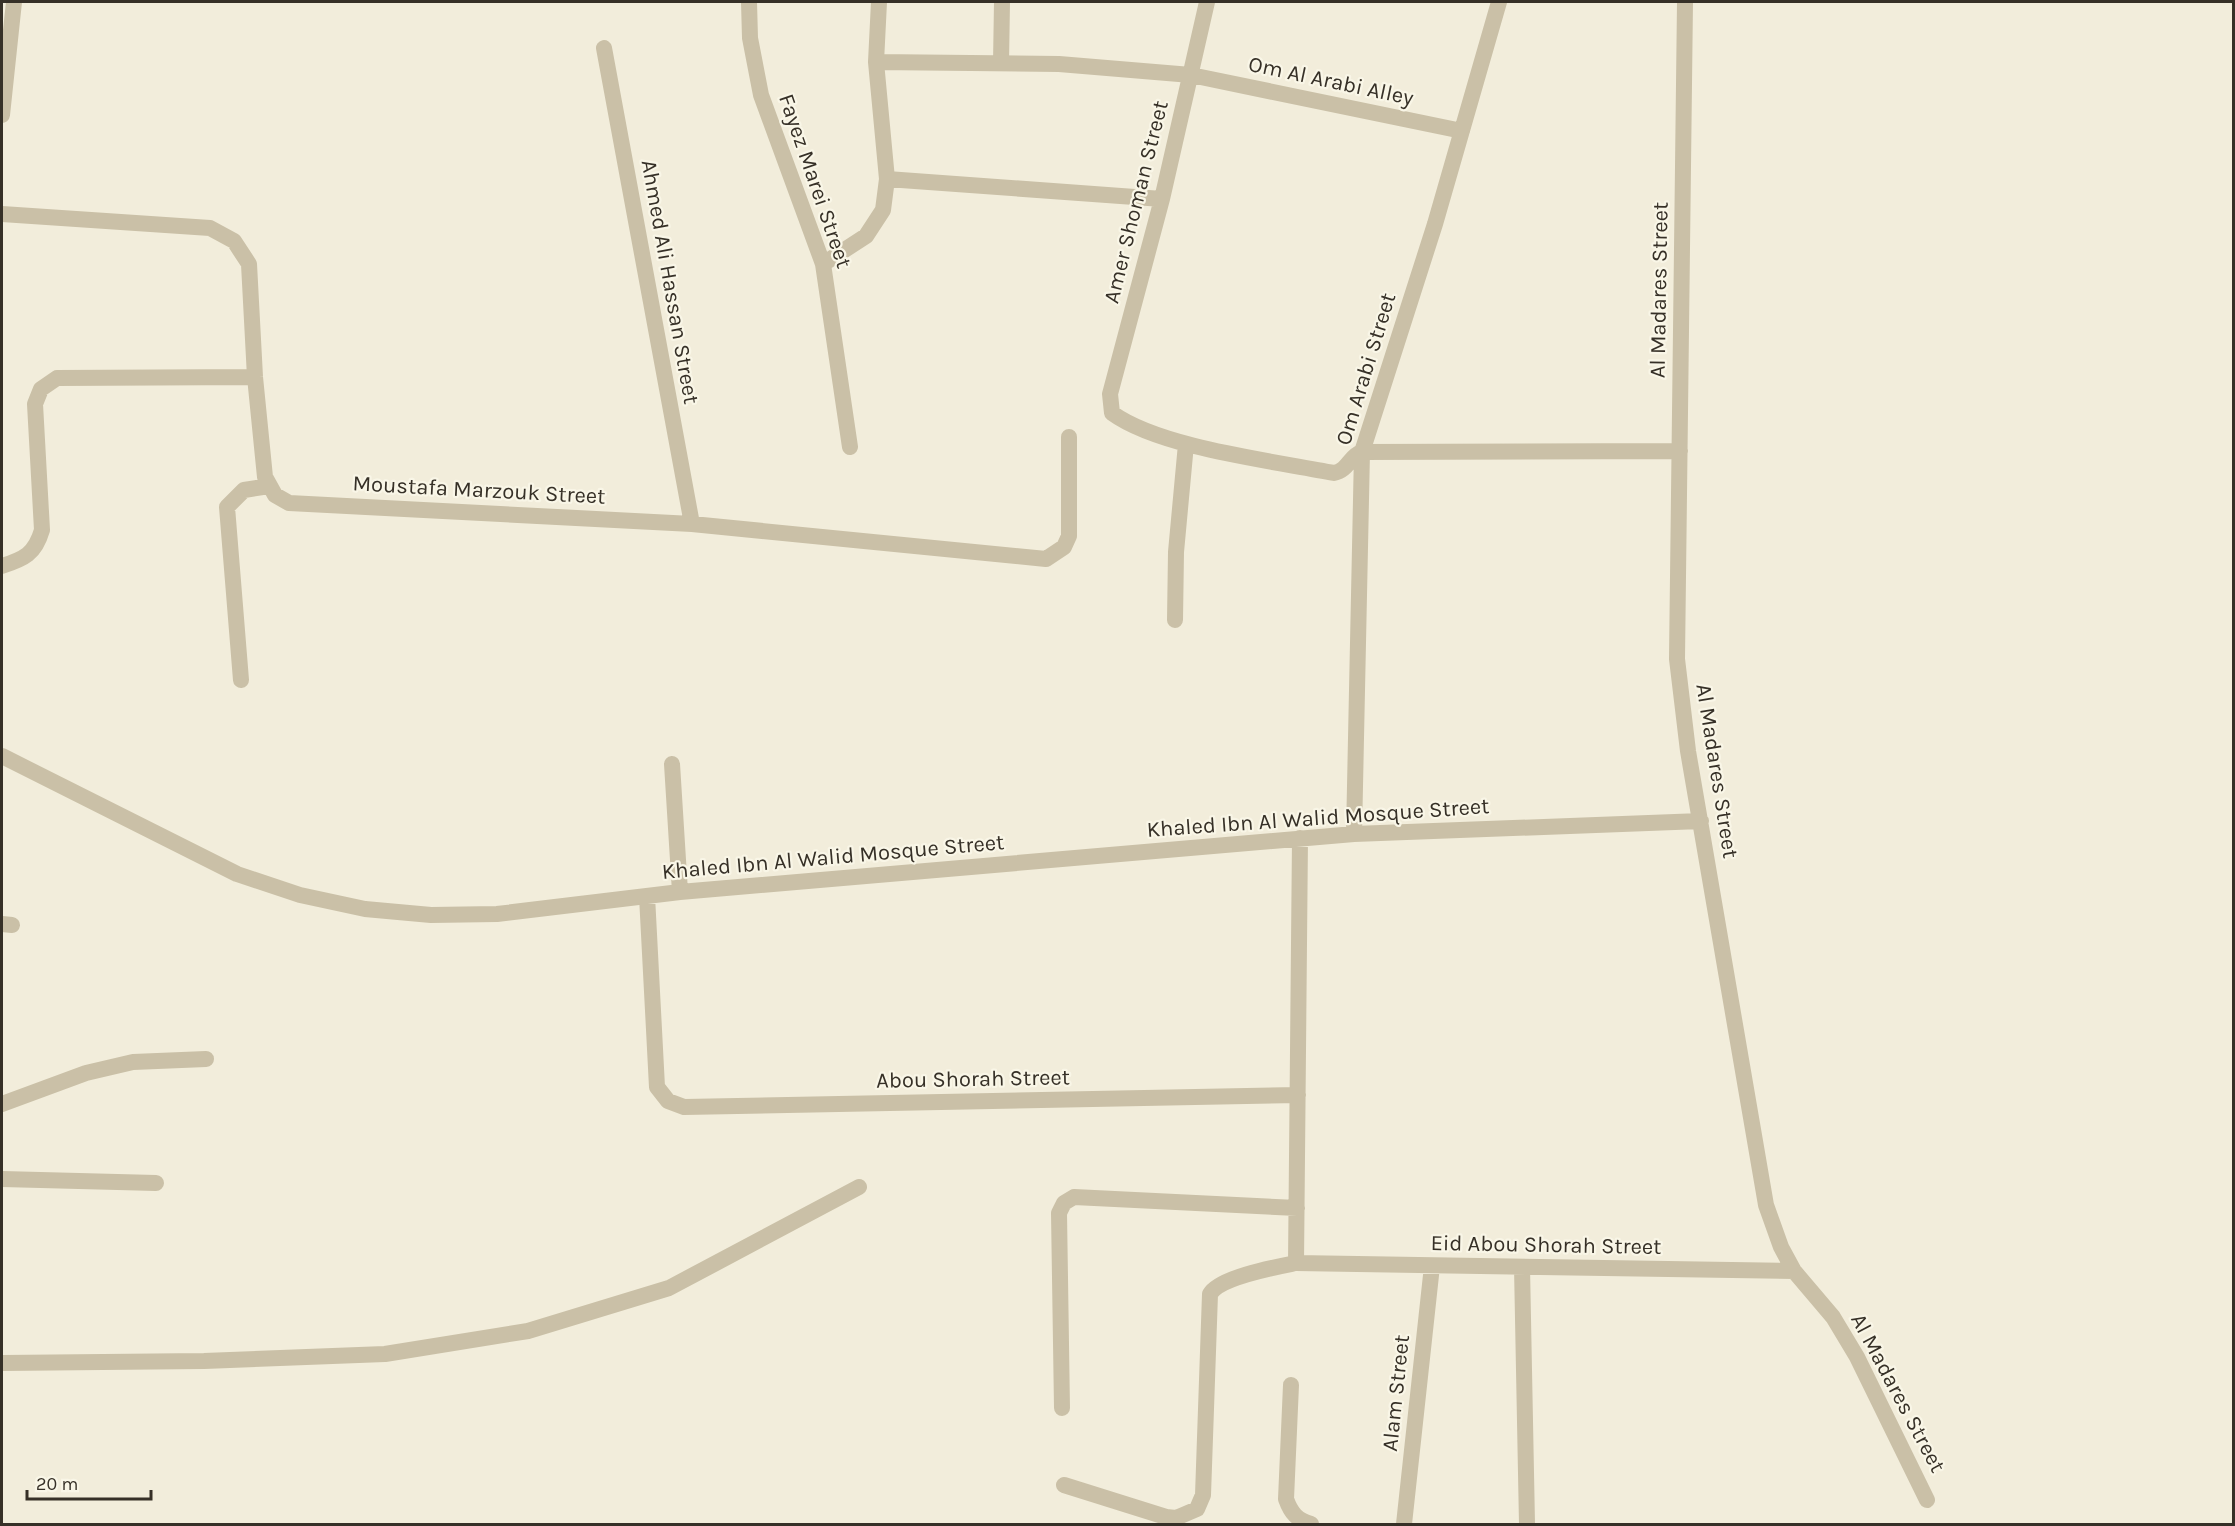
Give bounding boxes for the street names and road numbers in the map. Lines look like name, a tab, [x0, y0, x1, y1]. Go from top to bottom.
street label: Om Al Arabi Alley	[1246, 51, 1416, 111]
street label: Fayez Marei Street	[773, 90, 857, 272]
street label: Amer Shoman Street	[1098, 98, 1174, 306]
street label: Ahmed Ali Hassan Street	[636, 158, 704, 406]
street label: Al Madares Street	[1644, 202, 1674, 378]
street label: Om Arabi Street	[1330, 290, 1402, 448]
street label: Moustafa Marzouk Street	[352, 470, 606, 510]
street label: Al Madares Street	[1690, 682, 1744, 860]
street label: Khaled Ibn Al Walid Mosque Street	[1146, 793, 1490, 843]
street label: Khaled Ibn Al Walid Mosque Street	[661, 829, 1005, 885]
street label: Abou Shorah Street	[876, 1064, 1070, 1094]
street label: Eid Abou Shorah Street	[1430, 1230, 1662, 1260]
street label: Al Madares Street	[1845, 1309, 1951, 1477]
street label: Alam Street	[1377, 1333, 1415, 1453]

